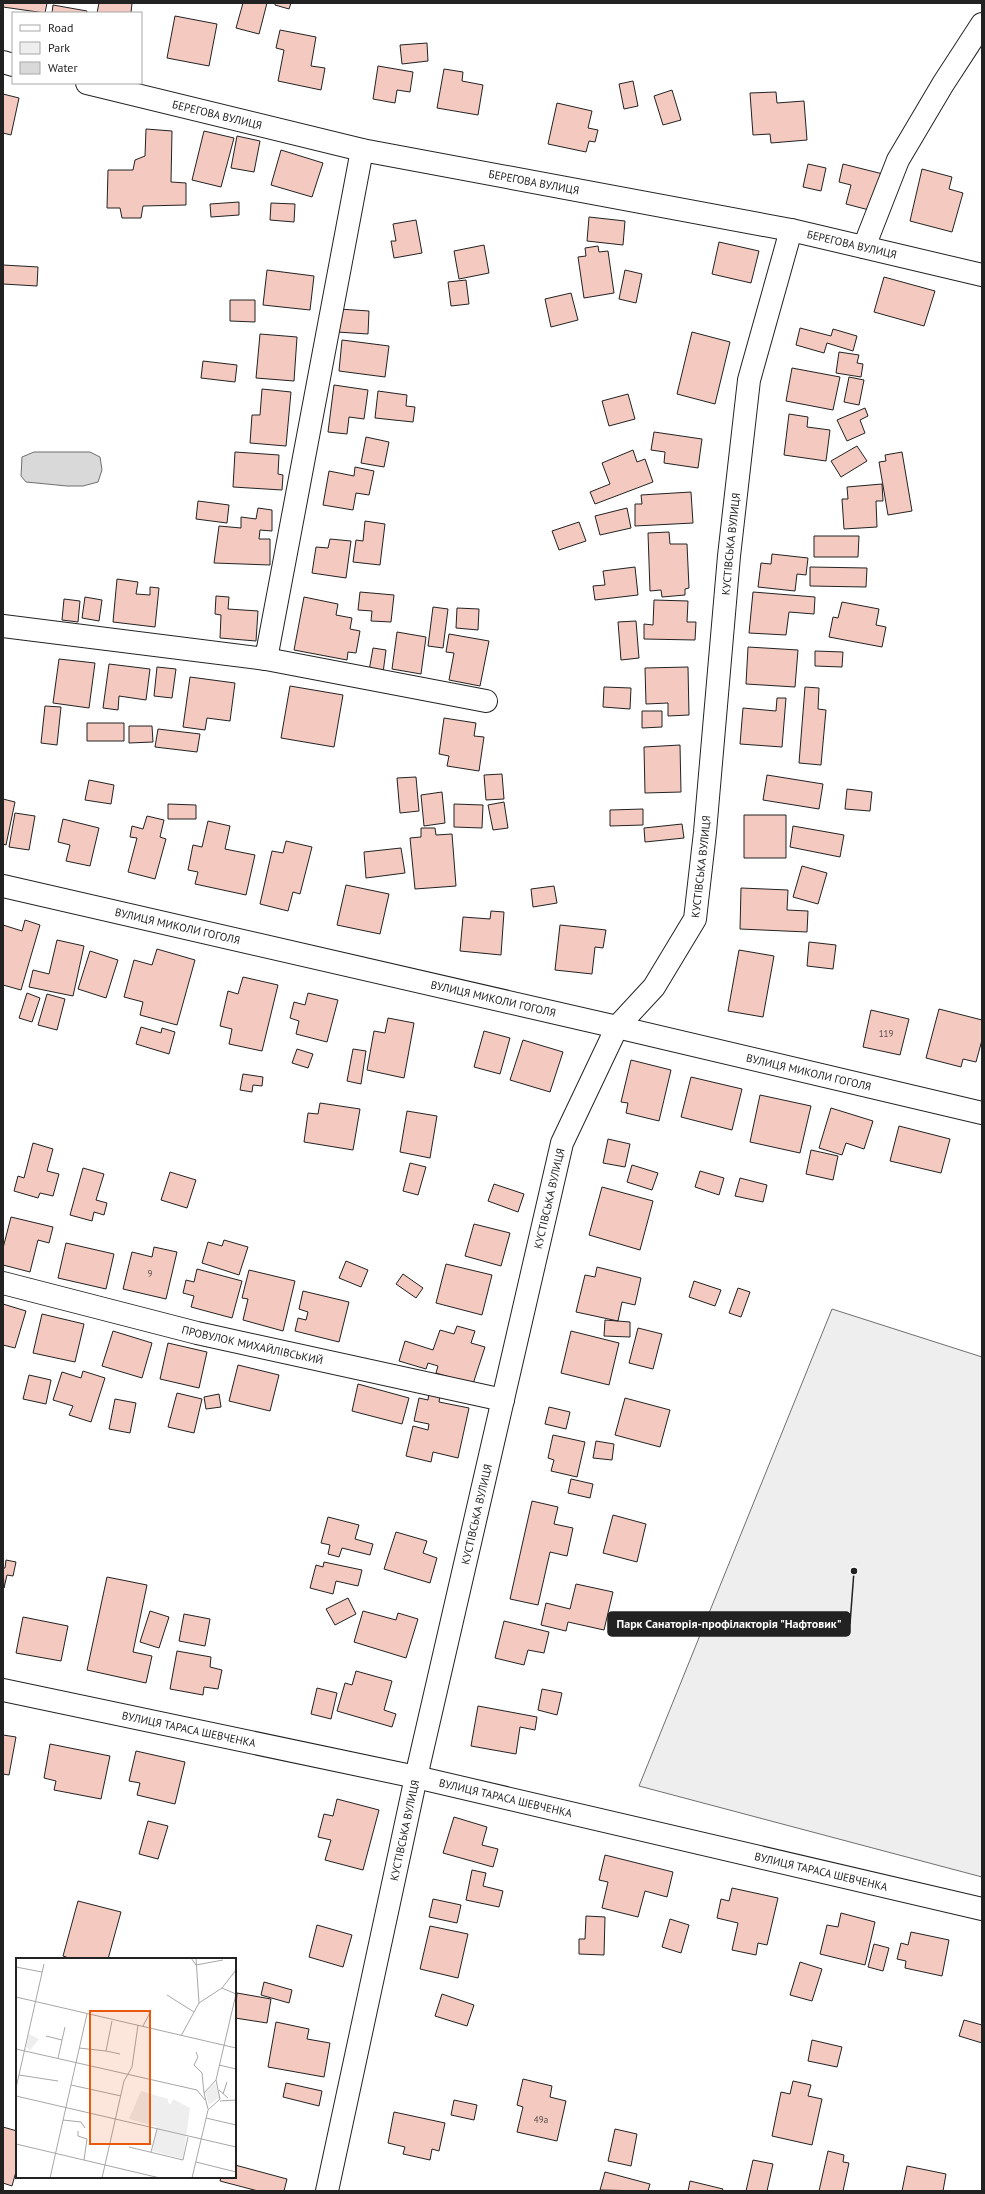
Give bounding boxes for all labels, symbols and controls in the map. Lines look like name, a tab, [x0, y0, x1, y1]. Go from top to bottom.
legend	[12, 12, 142, 84]
text: Road	[48, 20, 73, 35]
text: Park	[48, 40, 70, 55]
text: Water	[48, 60, 78, 75]
street label: БЕРЕГОВА ВУЛИЦЯ	[171, 97, 264, 132]
street label: БЕРЕГОВА ВУЛИЦЯ	[488, 167, 580, 197]
street label: БЕРЕГОВА ВУЛИЦЯ	[806, 227, 898, 262]
street label: КУСТІВСЬКА ВУЛИЦЯ	[719, 492, 743, 596]
street label: КУСТІВСЬКА ВУЛИЦЯ	[688, 815, 713, 919]
street label: ВУЛИЦЯ МИКОЛИ ГОГОЛЯ	[113, 905, 241, 947]
street label: ВУЛИЦЯ МИКОЛИ ГОГОЛЯ	[429, 977, 557, 1020]
house number: 119	[879, 1028, 893, 1039]
street label: ВУЛИЦЯ МИКОЛИ ГОГОЛЯ	[745, 1051, 873, 1094]
street label: КУСТІВСЬКА ВУЛИЦЯ	[531, 1147, 568, 1250]
house number: 9	[148, 1268, 153, 1279]
street label: ПРОВУЛОК МИХАЙЛІВСЬКИЙ	[180, 1322, 324, 1367]
street label: КУСТІВСЬКА ВУЛИЦЯ	[458, 1463, 495, 1566]
callout: Парк Санаторія-профілакторія "Нафтовик"	[608, 1612, 850, 1636]
text: Парк Санаторія-профілакторія "Нафтовик"	[617, 1616, 842, 1631]
street label: ВУЛИЦЯ ТАРАСА ШЕВЧЕНКА	[121, 1708, 258, 1750]
street label: ВУЛИЦЯ ТАРАСА ШЕВЧЕНКА	[437, 1776, 574, 1820]
street label: КУСТІВСЬКА ВУЛИЦЯ	[387, 1778, 422, 1882]
street label: ВУЛИЦЯ ТАРАСА ШЕВЧЕНКА	[753, 1849, 890, 1894]
inset map	[16, 1958, 236, 2178]
house number: 49а	[534, 2114, 548, 2125]

